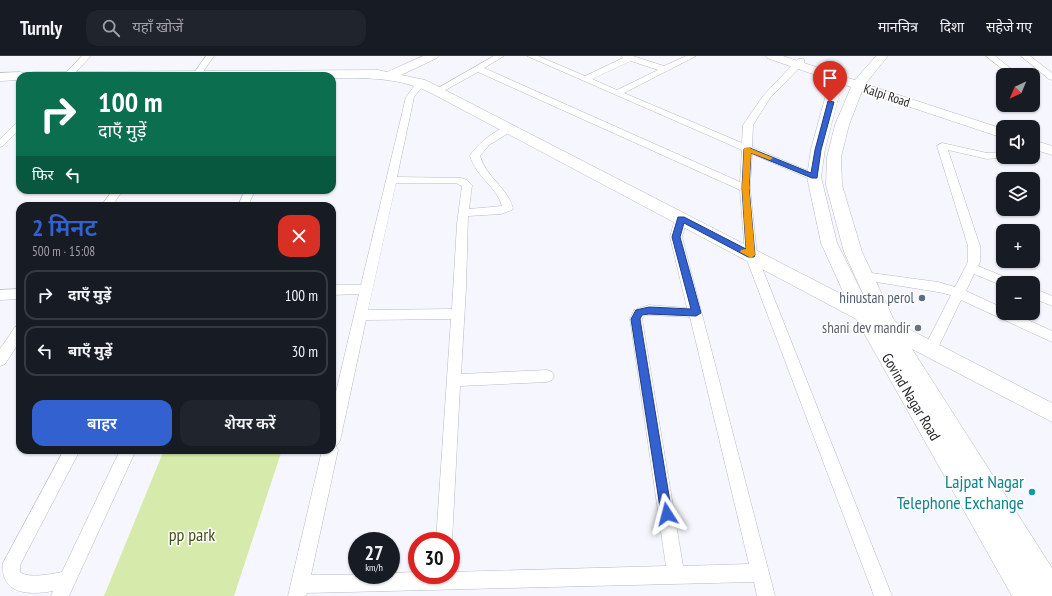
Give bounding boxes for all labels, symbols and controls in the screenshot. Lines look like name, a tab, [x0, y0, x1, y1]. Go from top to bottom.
search box	[86, 10, 366, 46]
text: Turnly	[20, 16, 62, 40]
icon: search	[100, 17, 122, 39]
text: यहाँ खोजें	[132, 17, 183, 36]
text: मानचित्र	[878, 18, 918, 36]
text: दिशा	[940, 18, 964, 36]
text: सहेजे गए	[986, 18, 1032, 36]
pin	[813, 61, 847, 102]
icon: arrive	[819, 67, 841, 89]
north arrow	[996, 68, 1040, 112]
map controls	[996, 68, 1040, 320]
street label: Kalpi Road	[861, 80, 912, 111]
text: 100 m	[98, 83, 162, 120]
icon: right	[32, 88, 84, 140]
text: दाएँ मुड़ें	[98, 119, 146, 142]
button: sound	[996, 120, 1040, 164]
icon: left	[62, 164, 84, 186]
text: फिर	[32, 165, 54, 184]
button: layers	[996, 172, 1040, 216]
text: 2 मिनट	[32, 212, 97, 243]
button: close	[278, 215, 320, 257]
button: +	[996, 224, 1040, 268]
text: 500 m · 15:08	[32, 243, 95, 260]
button: −	[996, 276, 1040, 320]
icon: right	[34, 284, 56, 306]
text: दाएँ मुड़ें	[68, 285, 111, 304]
text: 100 m	[285, 286, 318, 305]
place label: hinustan perol	[839, 288, 915, 307]
marker: hinustan perol	[917, 293, 927, 303]
place label: shani dev mandir	[822, 318, 911, 337]
marker: shani dev mandir	[913, 323, 923, 333]
icon: left	[34, 340, 56, 362]
text: बाएँ मुड़ें	[68, 341, 112, 360]
text: 30 m	[292, 342, 318, 361]
street label: Govind Nagar Road	[878, 350, 945, 444]
button: बाहर	[32, 400, 172, 446]
button: शेयर करें	[180, 400, 320, 446]
place label: Lajpat Nagar Telephone Exchange	[897, 470, 1024, 514]
marker: Lajpat Nagar Telephone Exchange	[1027, 487, 1037, 497]
position arrow	[646, 493, 688, 535]
park label: pp park	[169, 523, 215, 546]
speed limit sign: 30	[408, 532, 460, 584]
text: 27	[364, 540, 384, 566]
text: km/h	[365, 561, 383, 574]

